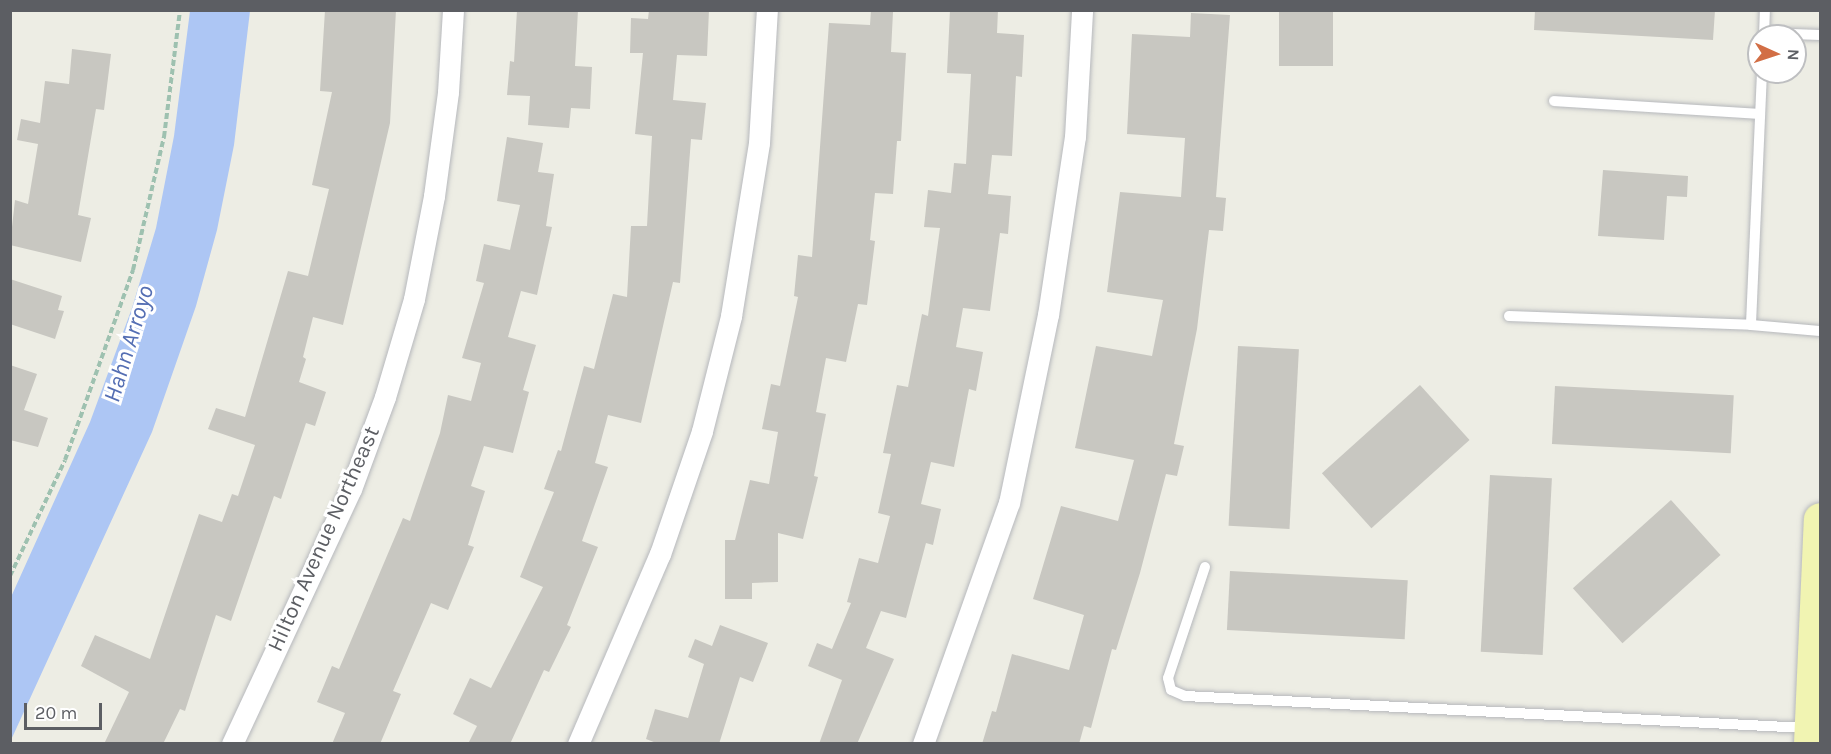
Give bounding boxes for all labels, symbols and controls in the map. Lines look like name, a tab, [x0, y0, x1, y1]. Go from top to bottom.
north arrow	[1747, 24, 1807, 84]
text: N	[1784, 49, 1803, 61]
water label: Hahn Arroyo	[98, 282, 160, 406]
street label: Hilton Avenue Northeast	[262, 422, 386, 656]
scale bar	[27, 691, 105, 729]
text: 20 m	[35, 702, 77, 724]

